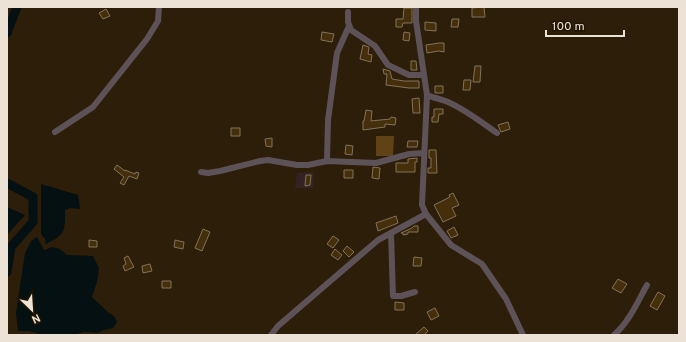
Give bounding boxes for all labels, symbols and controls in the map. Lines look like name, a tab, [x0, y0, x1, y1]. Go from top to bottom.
scale bar	[546, 12, 624, 38]
text: 100 m	[552, 19, 585, 35]
north arrow	[12, 290, 52, 330]
text: N	[29, 310, 42, 326]

